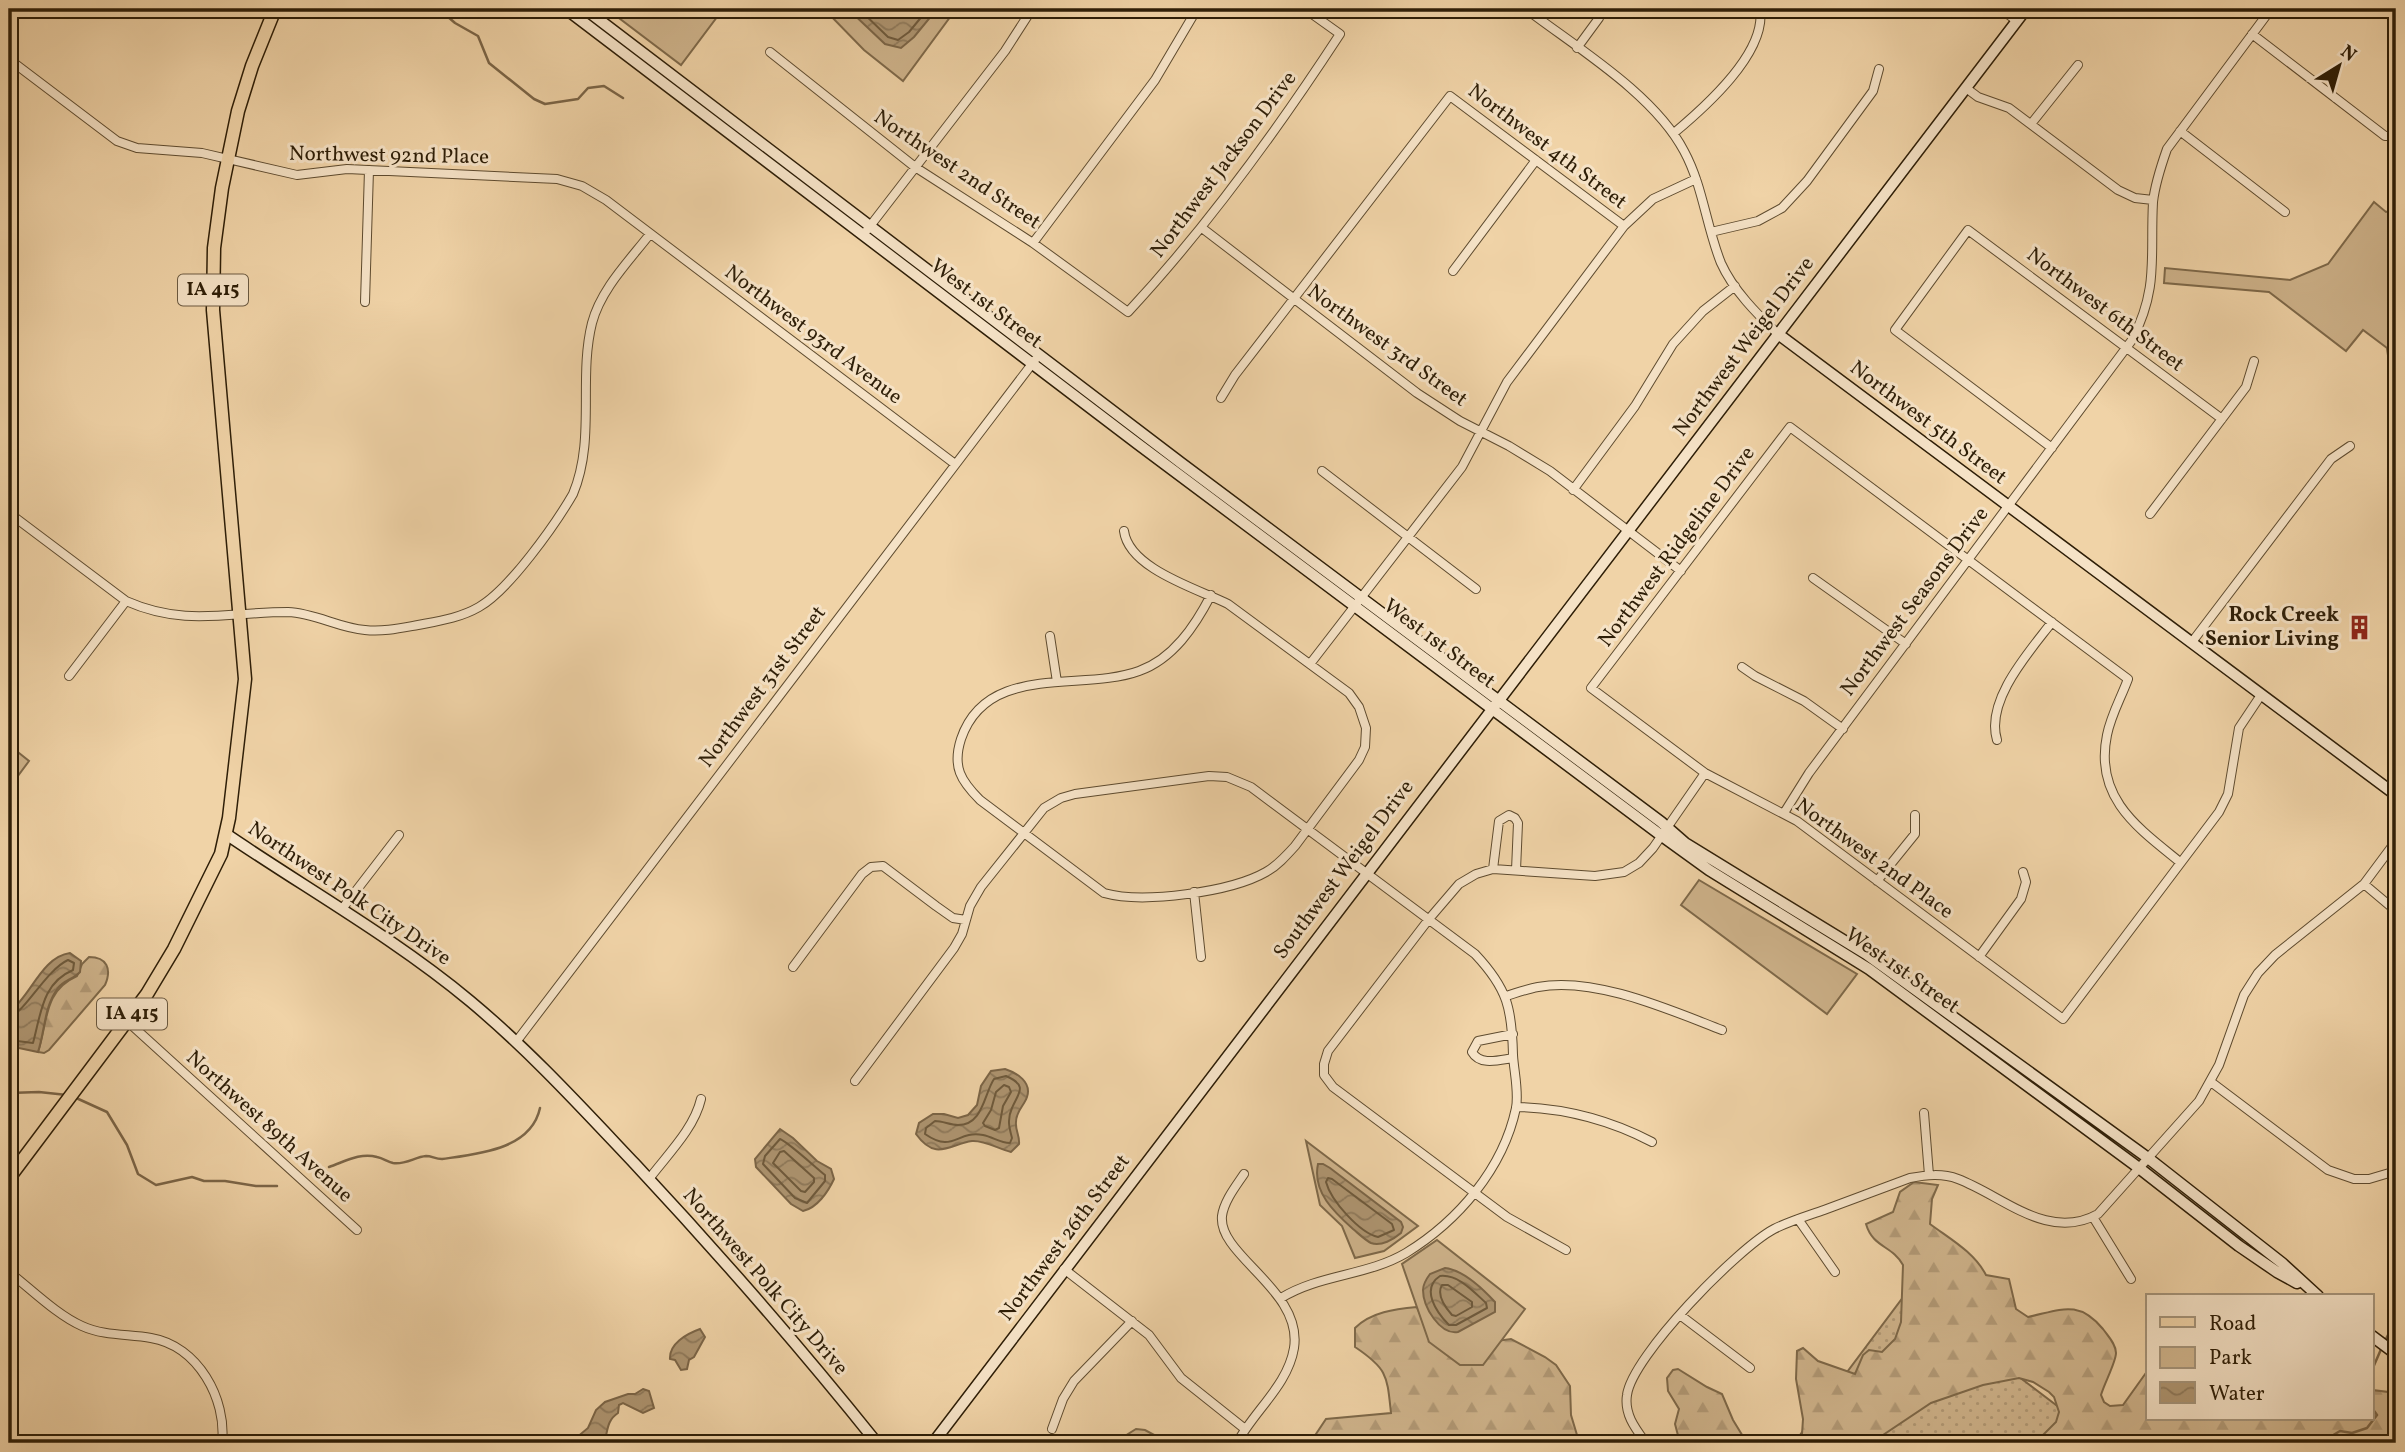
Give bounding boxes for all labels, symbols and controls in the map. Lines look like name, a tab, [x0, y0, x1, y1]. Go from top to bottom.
north arrow	[2304, 32, 2374, 102]
text: N	[2335, 39, 2362, 69]
street label: Northwest Jackson Drive	[1144, 66, 1304, 264]
street label: Northwest 4th Street	[1461, 77, 1633, 217]
street label: Northwest 2nd Street	[868, 103, 1046, 237]
street label: Northwest 92nd Place	[289, 140, 489, 172]
street label: Northwest 6th Street	[2020, 241, 2190, 379]
street label: Northwest Weigel Drive	[1667, 251, 1821, 443]
street label: West 1st Street	[924, 252, 1048, 356]
street label: Northwest 93rd Avenue	[718, 258, 908, 412]
road number: IA 415	[178, 274, 248, 306]
street label: Northwest 3rd Street	[1301, 278, 1473, 414]
street label: Northwest 5th Street	[1843, 354, 2013, 492]
street label: Northwest Ridgeline Drive	[1592, 440, 1762, 654]
street label: Northwest Seasons Drive	[1834, 501, 1996, 703]
street label: West 1st Street	[1377, 592, 1501, 696]
street label: Northwest 31st Street	[693, 600, 833, 774]
place label: Rock Creek Senior Living	[2205, 601, 2339, 654]
building icon: Rock Creek Senior Living	[2345, 613, 2373, 641]
street label: Southwest Weigel Drive	[1267, 774, 1421, 966]
street label: Northwest 2nd Place	[1789, 792, 1959, 926]
street label: Northwest Polk City Drive	[242, 815, 456, 973]
street label: West 1st Street	[1839, 921, 1965, 1021]
road number: IA 415	[97, 998, 167, 1030]
street label: Northwest 89th Avenue	[179, 1044, 359, 1210]
street label: Northwest 26th Street	[993, 1149, 1137, 1327]
street label: Northwest Polk City Drive	[676, 1182, 855, 1382]
legend	[2146, 1294, 2374, 1420]
text: Road	[2209, 1310, 2256, 1339]
text: Park	[2209, 1344, 2252, 1373]
text: Water	[2209, 1380, 2265, 1409]

